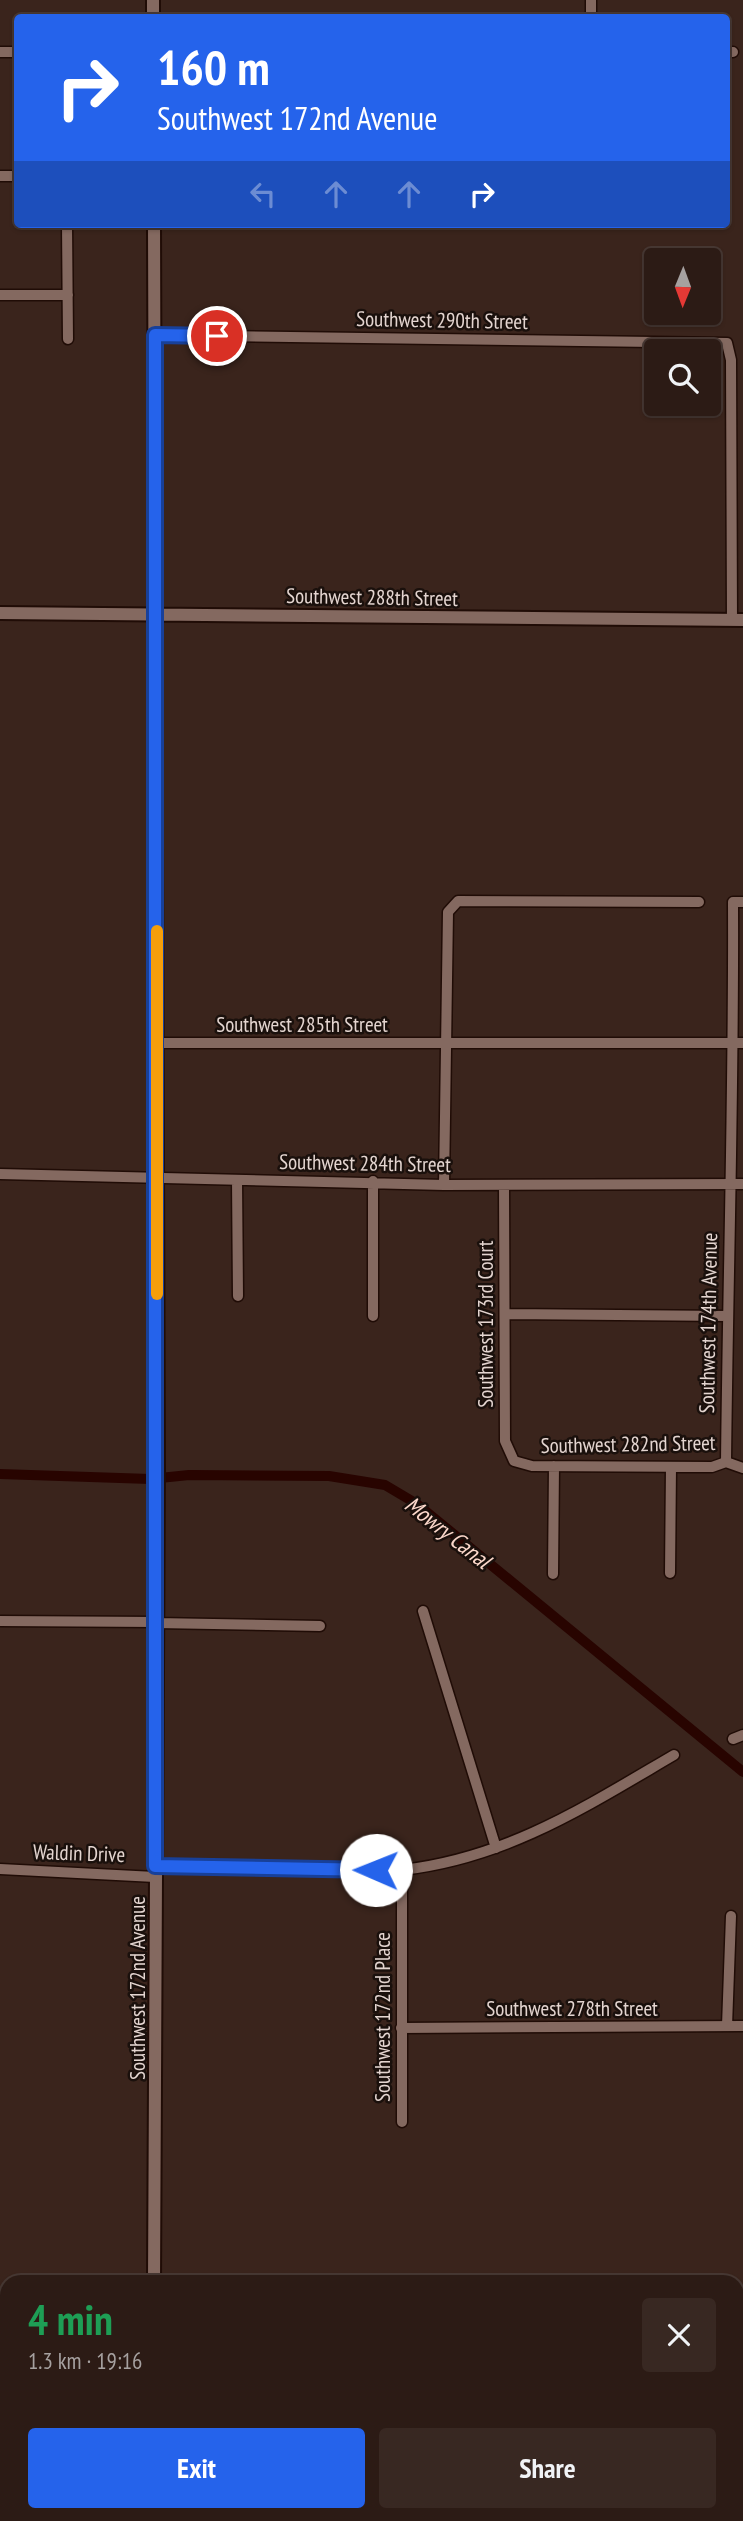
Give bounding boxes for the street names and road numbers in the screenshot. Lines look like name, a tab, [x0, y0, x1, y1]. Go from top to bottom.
street label: Southwest 290th Street	[356, 305, 528, 335]
street label: Southwest 288th Street	[286, 582, 458, 612]
street label: Southwest 285th Street	[216, 1011, 388, 1038]
street label: Southwest 284th Street	[279, 1148, 451, 1178]
street label: Southwest 174th Avenue	[693, 1232, 723, 1414]
street label: Southwest 173rd Court	[472, 1240, 499, 1408]
street label: Southwest 282nd Street	[540, 1429, 716, 1459]
street label: Waldin Drive	[32, 1838, 126, 1868]
street label: Southwest 172nd Avenue	[124, 1896, 151, 2080]
street label: Southwest 172nd Place	[369, 1932, 396, 2102]
street label: Southwest 278th Street	[486, 1995, 658, 2022]

